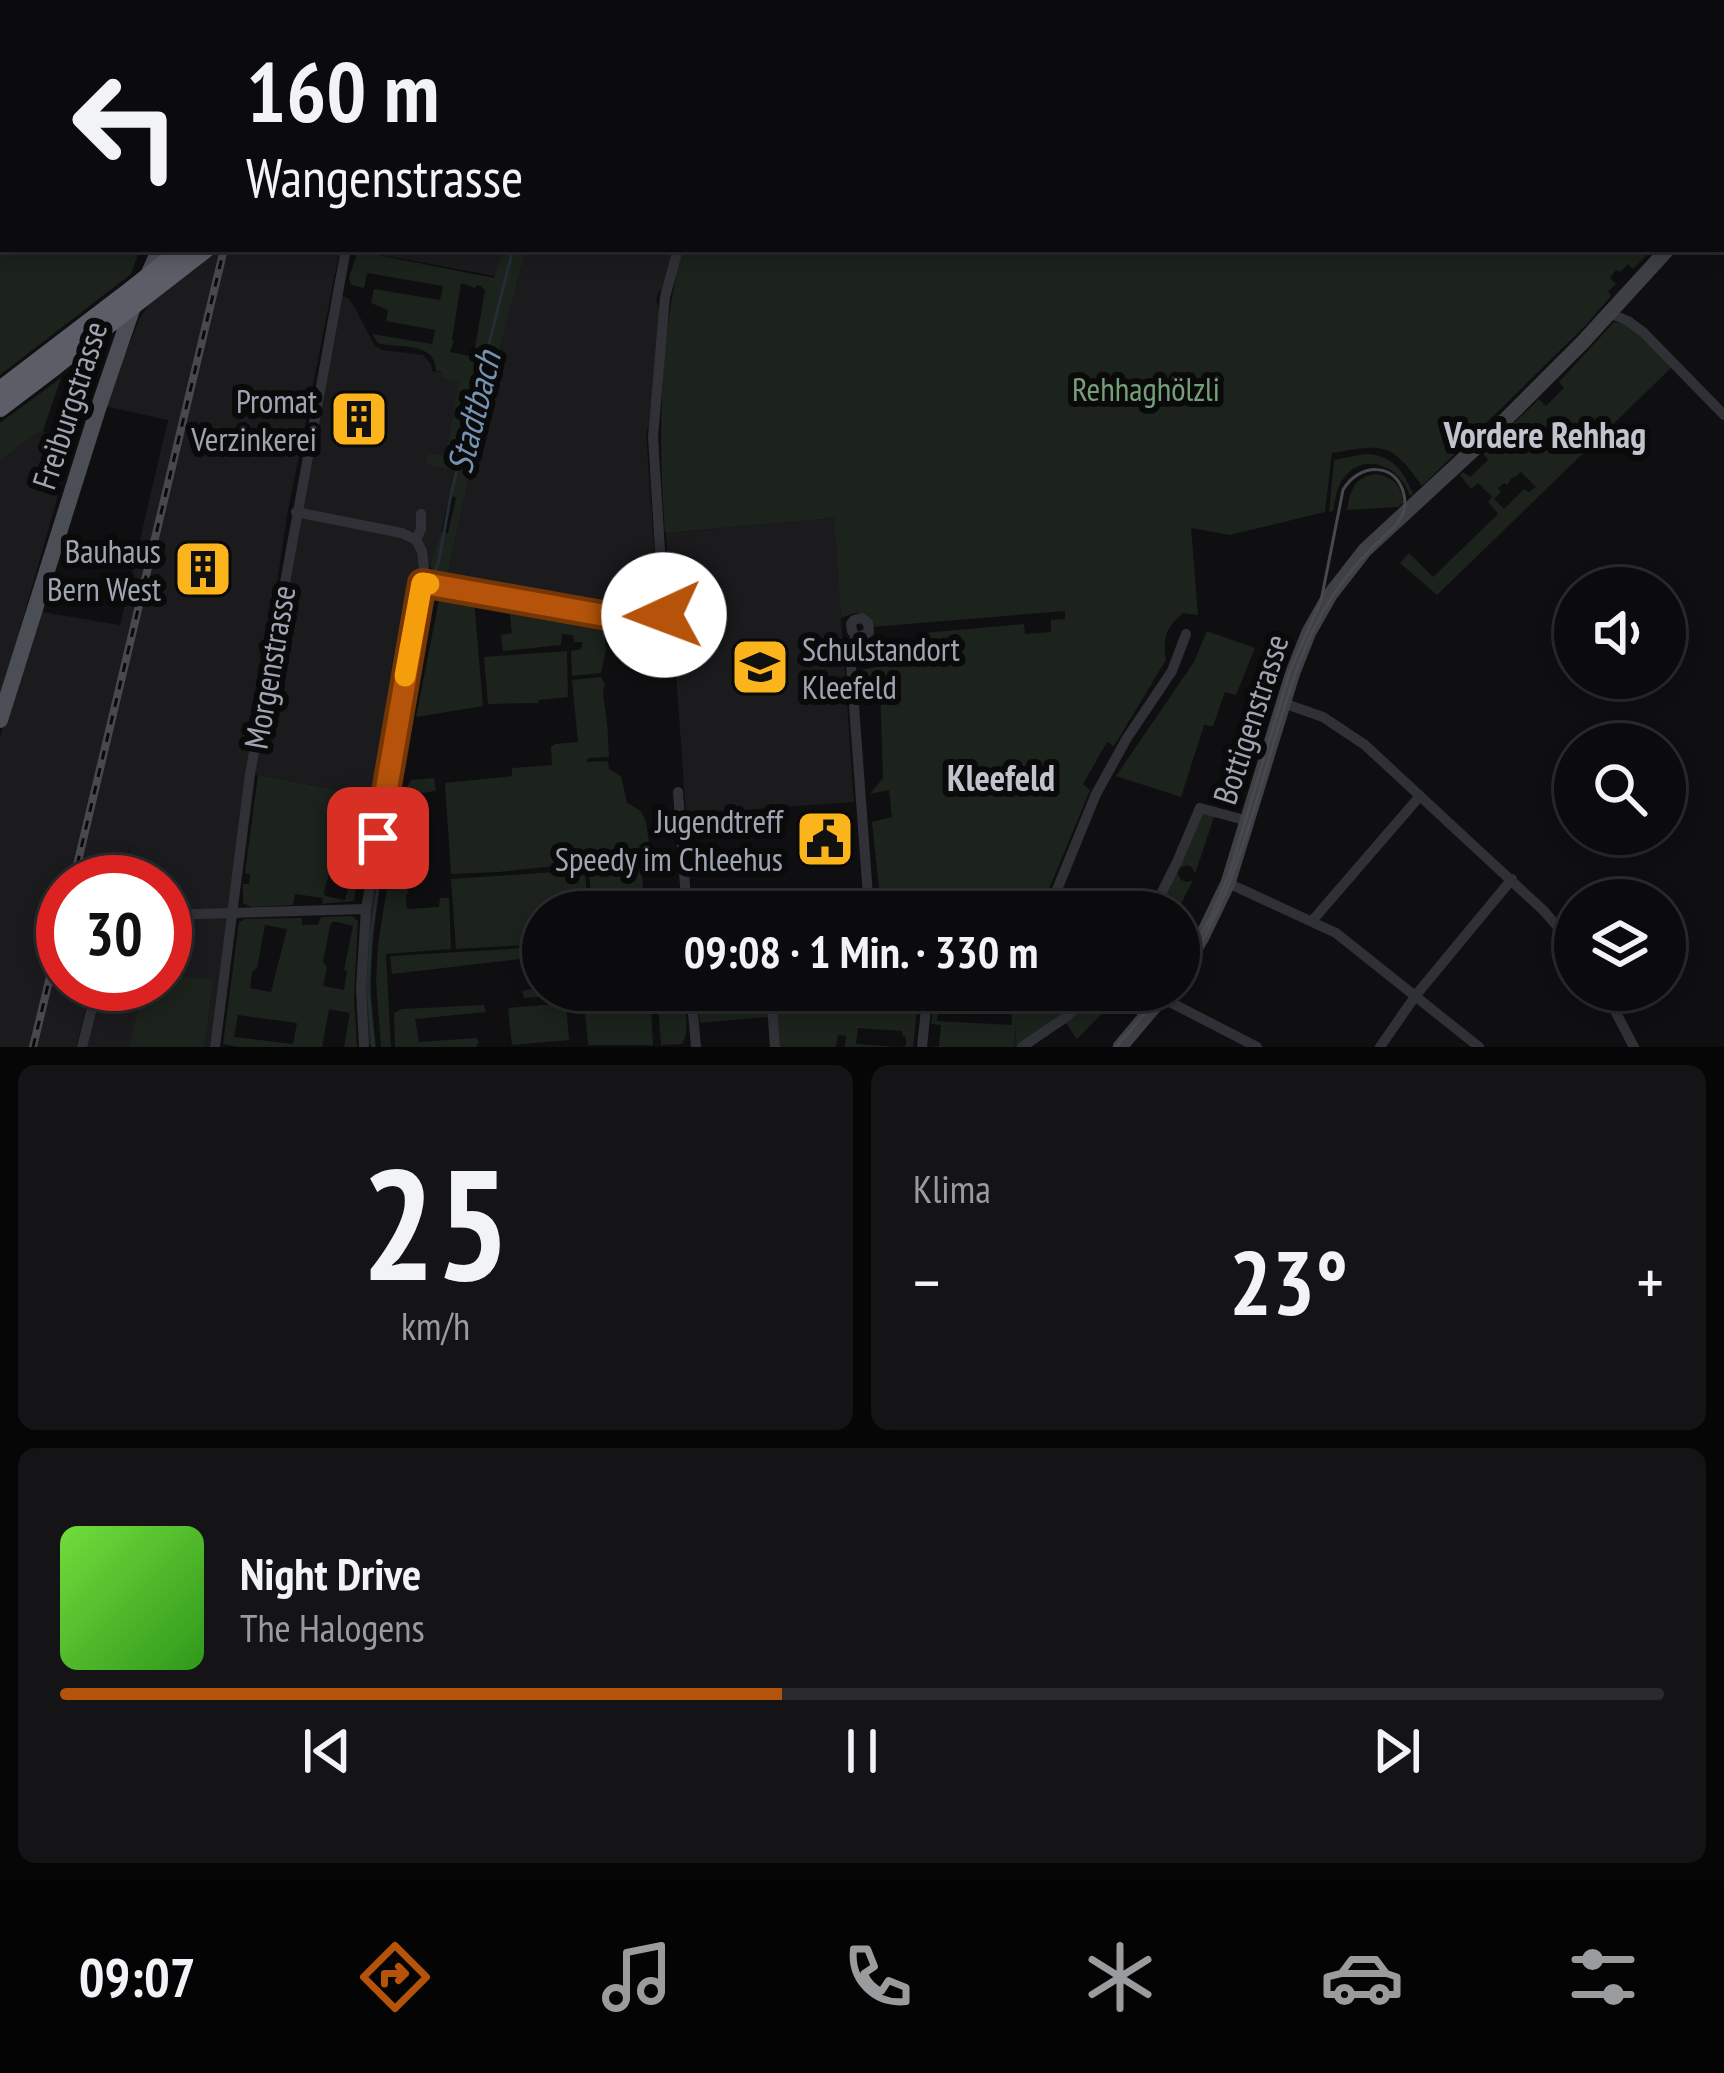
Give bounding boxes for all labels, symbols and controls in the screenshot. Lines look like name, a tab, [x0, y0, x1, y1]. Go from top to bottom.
text: 160 m	[246, 36, 439, 145]
icon: left	[48, 48, 204, 204]
text: Wangenstrasse	[246, 142, 523, 212]
street label: Freiburgstrasse	[22, 316, 116, 494]
water label: Stadtbach	[435, 344, 511, 478]
park label: Rehhaghölzli	[1072, 367, 1220, 410]
place label: Promat Verzinkerei	[190, 379, 317, 460]
building icon: Promat Verzinkerei	[328, 388, 390, 450]
district label: Vordere Rehhag	[1443, 411, 1646, 458]
place label: Bauhaus Bern West	[47, 529, 161, 610]
building icon: Bauhaus Bern West	[172, 538, 234, 600]
position arrow	[601, 552, 727, 678]
map controls	[1554, 567, 1686, 1011]
button: sound	[1554, 567, 1686, 699]
street label: Morgenstrasse	[233, 582, 305, 752]
place label: Schulstandort Kleefeld	[802, 627, 960, 708]
street label: Bottigenstrasse	[1202, 629, 1298, 809]
school or university icon: Schulstandort Kleefeld	[729, 636, 791, 698]
button: search	[1554, 723, 1686, 855]
district label: Kleefeld	[947, 754, 1055, 801]
pin	[327, 787, 429, 889]
place label: Jugendtreff Speedy im Chleehus	[555, 799, 785, 880]
icon: arrive	[345, 805, 411, 871]
public building icon: Jugendtreff Speedy im Chleehus	[794, 808, 856, 870]
speed limit sign: 30	[36, 855, 192, 1011]
button: layers	[1554, 879, 1686, 1011]
text: 09:08 · 1 Min. · 330 m	[684, 922, 1038, 980]
text: 25	[361, 1121, 510, 1323]
text: Klima	[913, 1163, 991, 1214]
text: 23°	[1229, 1223, 1348, 1340]
text: −	[913, 1239, 940, 1324]
text: +	[1637, 1239, 1664, 1324]
text: km/h	[401, 1300, 470, 1351]
text: Night Drive	[240, 1544, 421, 1602]
text: The Halogens	[240, 1602, 425, 1653]
icon: previous	[294, 1718, 360, 1784]
icon: pause	[829, 1718, 895, 1784]
icon: next	[1364, 1718, 1430, 1784]
icon: directions	[353, 1935, 437, 2019]
icon: music	[595, 1935, 679, 2019]
icon: phone	[836, 1935, 920, 2019]
icon: climate	[1078, 1935, 1162, 2019]
icon: car	[1320, 1935, 1404, 2019]
icon: filters	[1561, 1935, 1645, 2019]
text: 09:07	[79, 1942, 196, 2012]

